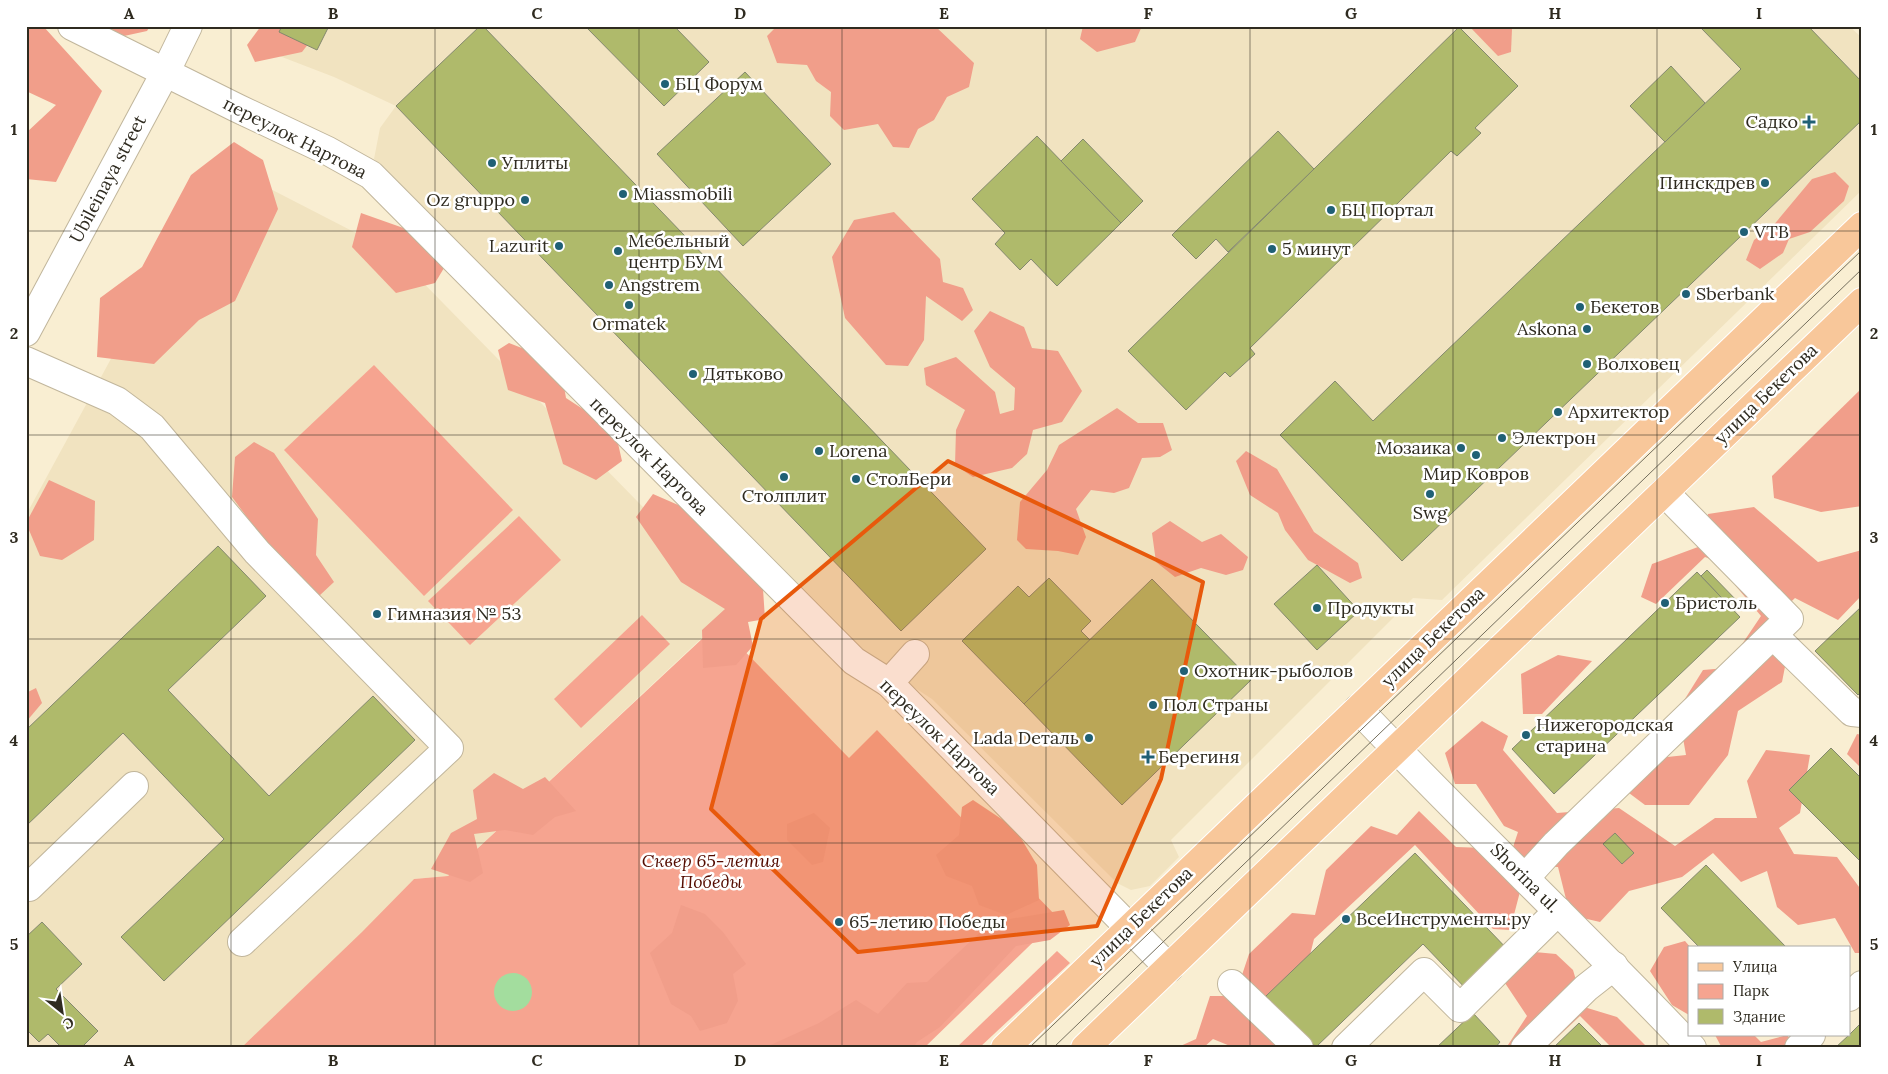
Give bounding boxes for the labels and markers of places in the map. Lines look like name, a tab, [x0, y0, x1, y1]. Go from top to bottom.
place label: БЦ Форум	[675, 72, 763, 95]
marker: БЦ Форум	[659, 78, 671, 90]
place label: Садко	[1745, 110, 1798, 133]
marker: Садко	[1802, 115, 1816, 129]
place label: Уплиты	[501, 151, 568, 174]
marker: Уплиты	[486, 157, 498, 169]
place label: Пинскдрев	[1659, 171, 1755, 194]
marker: Пинскдрев	[1759, 177, 1771, 189]
place label: Miassmobili	[633, 182, 733, 205]
place label: Oz gruppo	[426, 188, 515, 211]
marker: Miassmobili	[617, 188, 629, 200]
marker: Oz gruppo	[519, 194, 531, 206]
place label: БЦ Портал	[1341, 198, 1434, 221]
marker: БЦ Портал	[1325, 204, 1337, 216]
place label: VTB	[1753, 220, 1789, 243]
marker: VTB	[1738, 226, 1750, 238]
place label: Мебельный центр БУМ	[628, 229, 729, 273]
place label: Lazurit	[489, 234, 549, 257]
place label: 5 минут	[1282, 237, 1351, 260]
marker: Lazurit	[553, 240, 565, 252]
marker: 5 минут	[1266, 243, 1278, 255]
marker: Мебельный центр БУМ	[612, 245, 624, 257]
place label: Angstrem	[618, 273, 700, 296]
marker: Angstrem	[603, 279, 615, 291]
place label: Sberbank	[1696, 282, 1775, 305]
marker: Sberbank	[1680, 288, 1692, 300]
place label: Бекетов	[1590, 295, 1659, 318]
marker: Ormatek	[623, 299, 635, 311]
marker: Бекетов	[1574, 301, 1586, 313]
place label: Ormatek	[592, 312, 666, 335]
place label: Askona	[1516, 317, 1577, 340]
marker: Askona	[1581, 323, 1593, 335]
place label: Волховец	[1597, 352, 1680, 375]
marker: Волховец	[1581, 358, 1593, 370]
place label: Дятьково	[703, 362, 783, 385]
marker: Дятьково	[687, 368, 699, 380]
place label: Архитектор	[1567, 400, 1669, 423]
marker: Архитектор	[1552, 406, 1564, 418]
place label: Электрон	[1512, 426, 1596, 449]
marker: Электрон	[1496, 432, 1508, 444]
place label: Мозаика	[1376, 436, 1451, 459]
place label: Lorena	[829, 439, 888, 462]
marker: Мозаика	[1455, 442, 1467, 454]
marker: Lorena	[813, 445, 825, 457]
marker: Мир Ковров	[1470, 449, 1482, 461]
place label: Мир Ковров	[1423, 462, 1529, 485]
place label: СтолБери	[866, 467, 952, 490]
marker: Столплит	[778, 471, 790, 483]
marker: СтолБери	[850, 473, 862, 485]
place label: Столплит	[742, 484, 826, 507]
marker: Swg	[1424, 488, 1436, 500]
place label: Swg	[1413, 501, 1448, 524]
place label: Бристоль	[1675, 591, 1757, 614]
place label: Продукты	[1327, 596, 1414, 619]
marker: Бристоль	[1659, 597, 1671, 609]
place label: Гимназия № 53	[387, 602, 521, 625]
marker: Продукты	[1311, 602, 1323, 614]
marker: Гимназия № 53	[371, 608, 383, 620]
place label: Охотник-рыболов	[1194, 659, 1353, 682]
marker: Охотник-рыболов	[1178, 665, 1190, 677]
place label: Пол Страны	[1163, 693, 1268, 716]
marker: Пол Страны	[1147, 699, 1159, 711]
place label: Нижегородская старина	[1536, 713, 1674, 757]
place label: Lada Dеталь	[973, 726, 1079, 749]
marker: Нижегородская старина	[1520, 729, 1532, 741]
marker: Lada Dеталь	[1083, 732, 1095, 744]
place label: Берегиня	[1158, 745, 1240, 768]
marker: Берегиня	[1142, 751, 1154, 763]
place label: ВсеИнструменты.ру	[1356, 907, 1532, 930]
place label: 65-летию Победы	[849, 910, 1005, 933]
marker: ВсеИнструменты.ру	[1340, 913, 1352, 925]
marker: 65-летию Победы	[833, 916, 845, 928]

